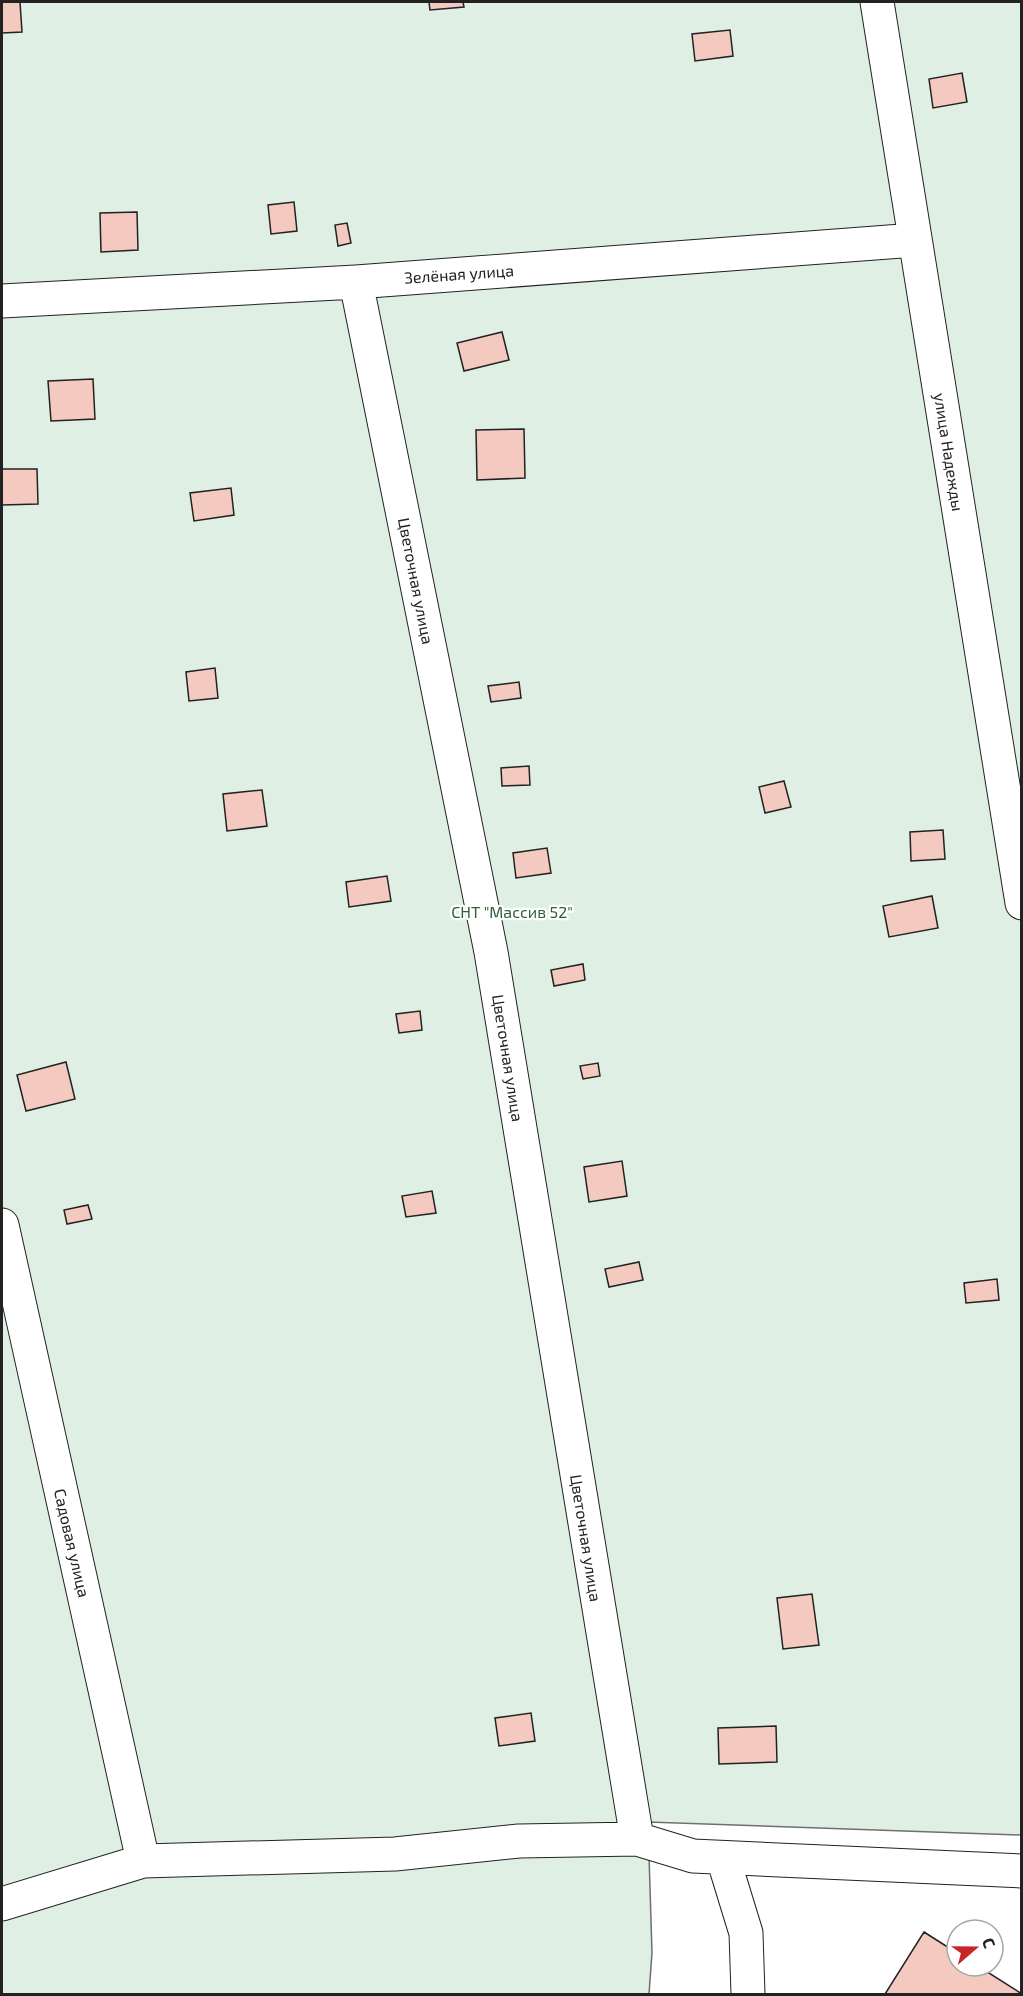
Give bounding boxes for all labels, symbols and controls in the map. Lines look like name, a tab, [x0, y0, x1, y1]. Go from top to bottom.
street label: Зелёная улица	[403, 260, 515, 288]
street label: улица Надежды	[930, 392, 968, 512]
street label: Цветочная улица	[394, 516, 438, 646]
park label: СНТ "Массив 52"	[451, 902, 573, 921]
street label: Цветочная улица	[488, 993, 528, 1123]
street label: Цветочная улица	[566, 1473, 606, 1603]
street label: Садовая улица	[50, 1487, 94, 1599]
north arrow	[945, 1918, 1005, 1978]
text: С	[979, 1935, 1000, 1950]

